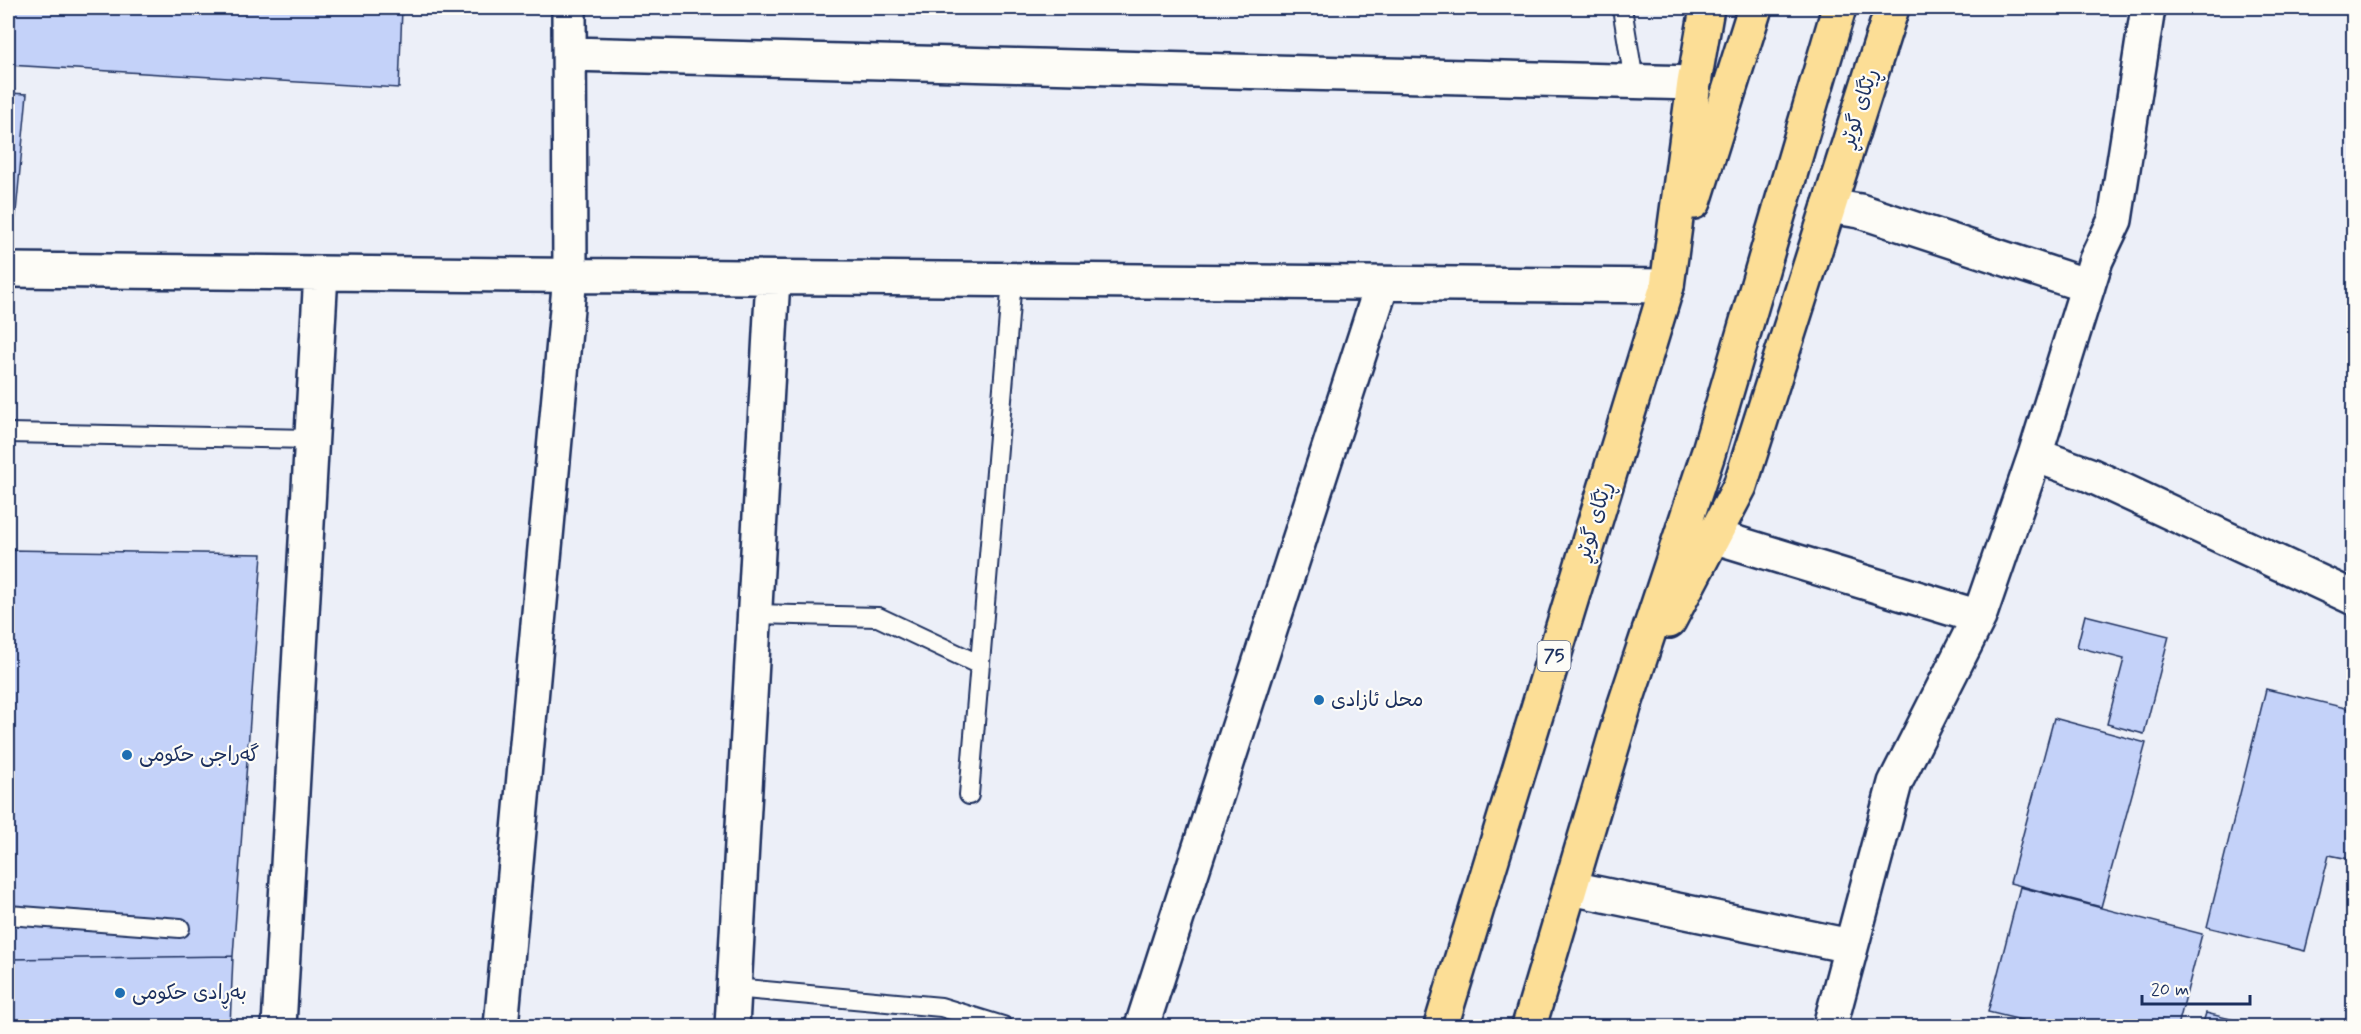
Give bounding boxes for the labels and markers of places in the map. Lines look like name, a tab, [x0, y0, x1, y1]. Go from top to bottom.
place label: محل ئازادى	[1331, 687, 1423, 714]
marker: محل ئازادى	[1312, 693, 1326, 707]
place label: گەراجی حکومی	[139, 742, 259, 769]
marker: گەراجی حکومی	[120, 748, 134, 762]
place label: بەڕادی حکومی	[132, 980, 247, 1009]
marker: بەڕادی حکومی	[113, 986, 127, 1000]

